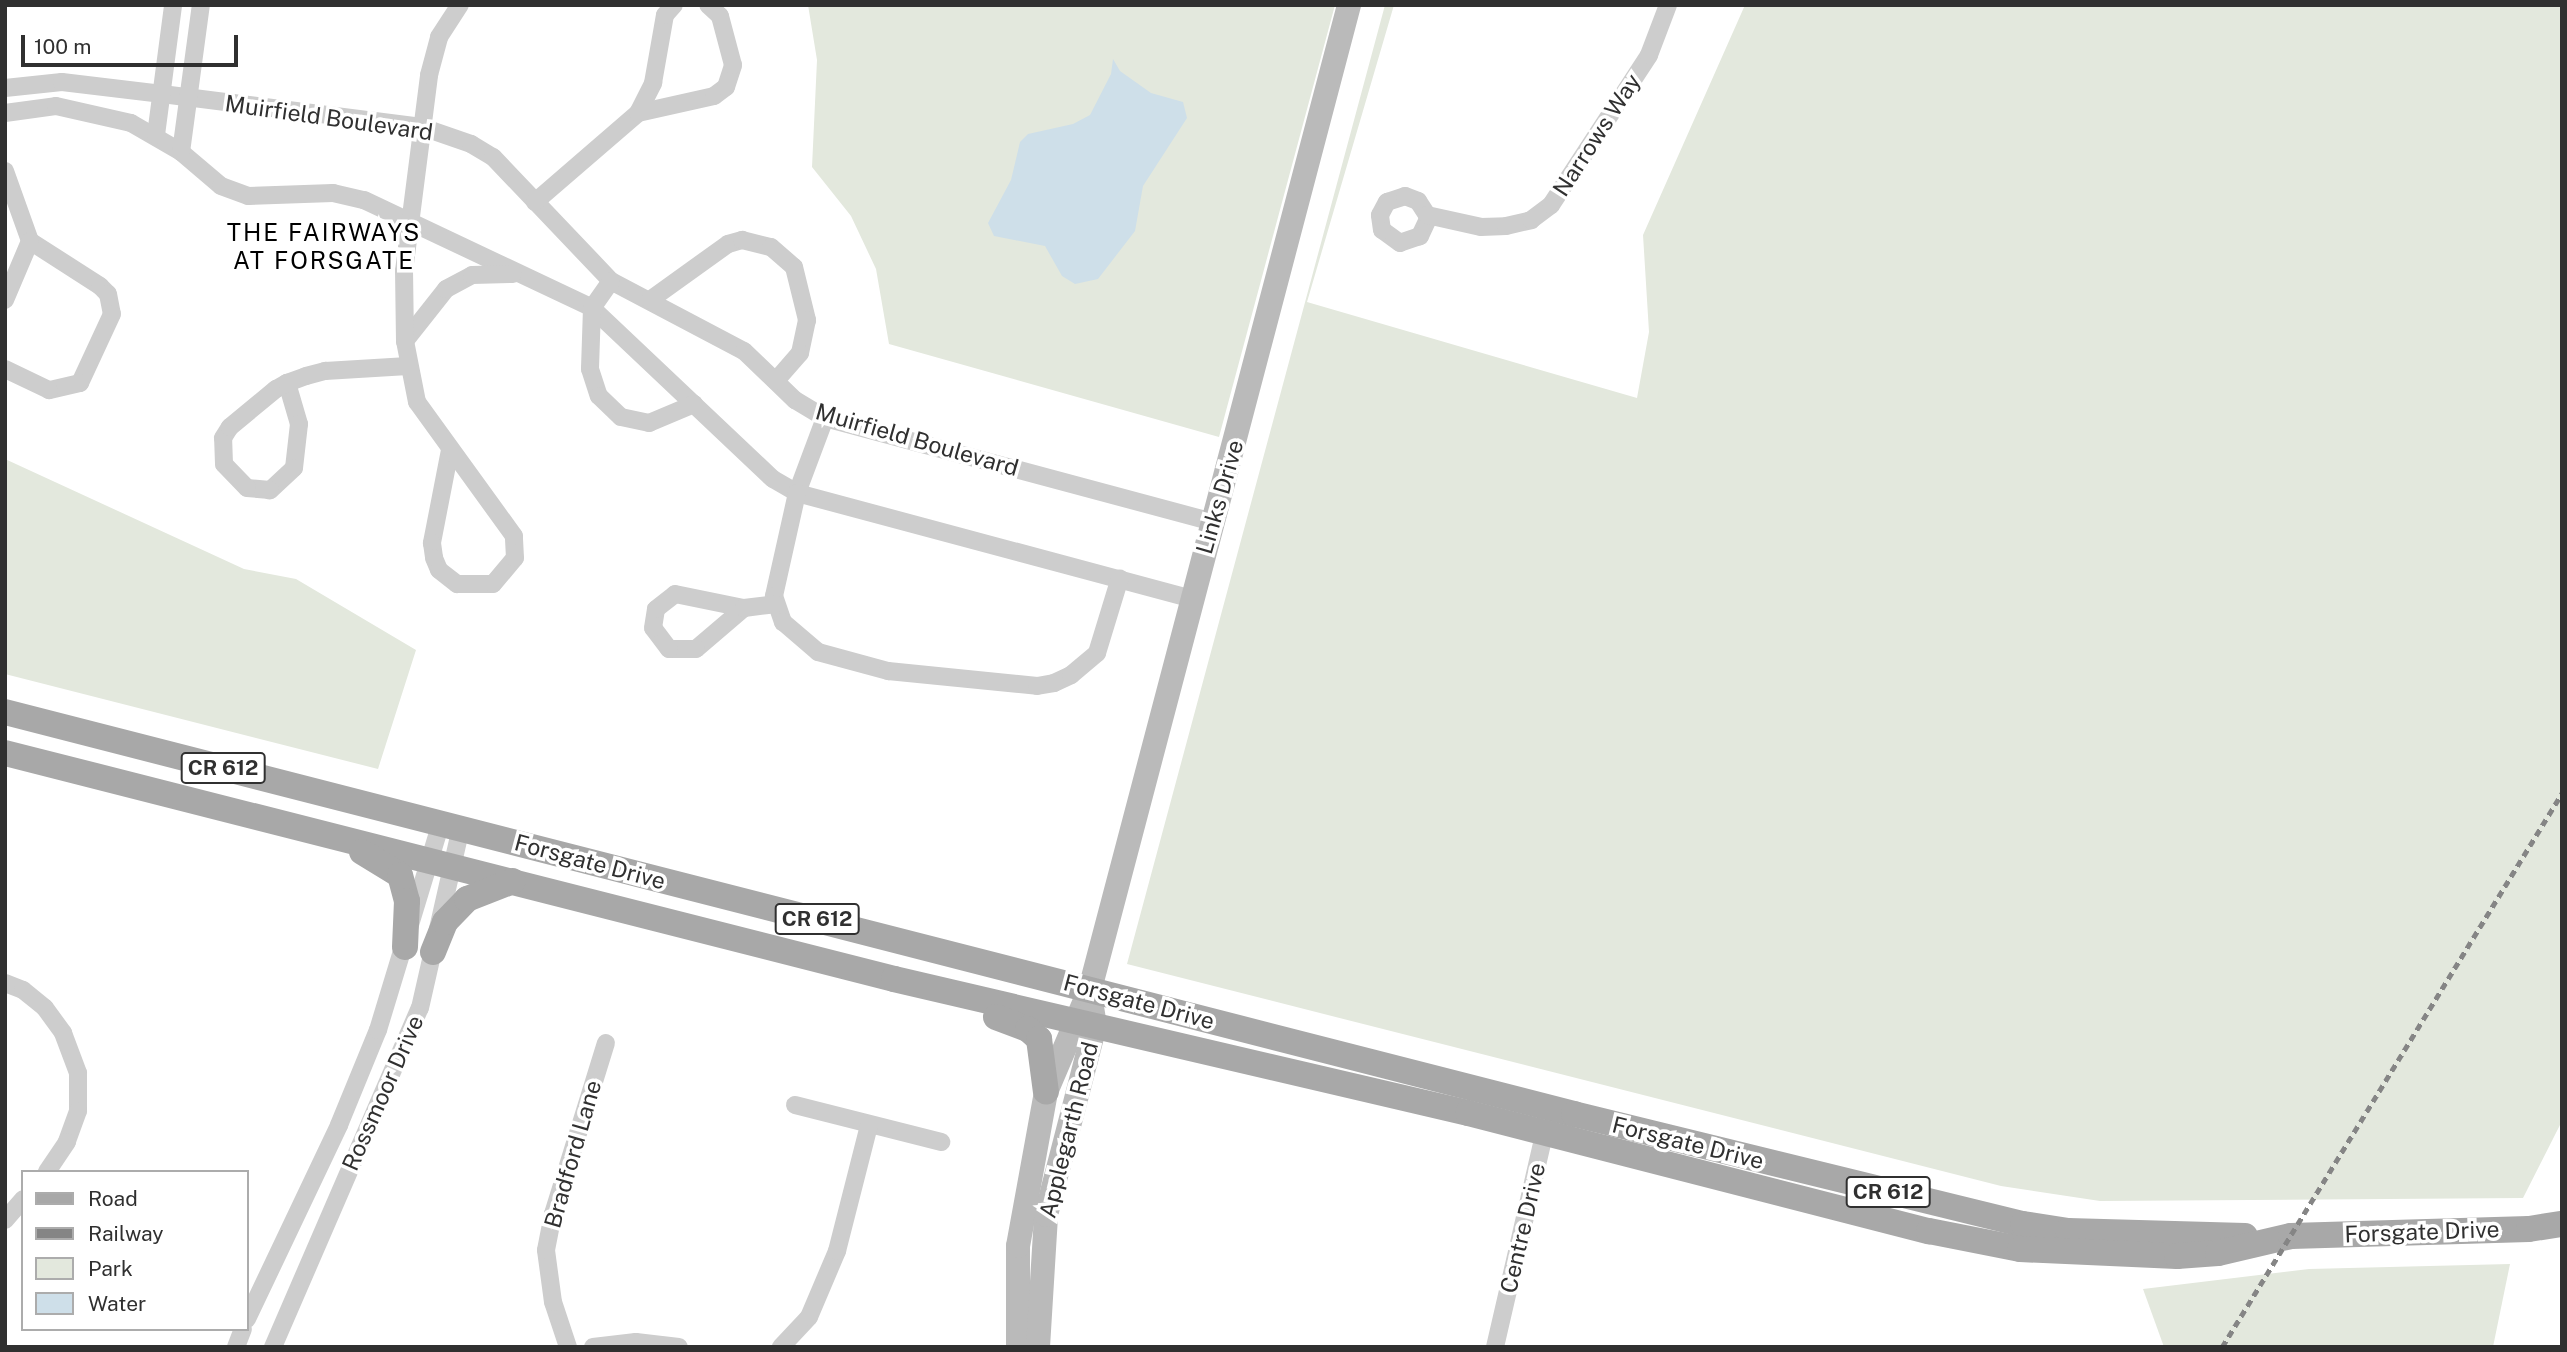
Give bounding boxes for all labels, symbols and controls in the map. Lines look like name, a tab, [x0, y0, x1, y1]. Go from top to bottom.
scale bar	[24, 21, 242, 65]
text: 100 m	[34, 34, 91, 59]
street label: Narrows Way	[1547, 68, 1647, 202]
street label: Muirfield Boulevard	[223, 90, 435, 146]
district label: THE FAIRWAYS AT FORSGATE	[228, 219, 420, 275]
street label: Muirfield Boulevard	[812, 398, 1022, 482]
street label: Links Drive	[1191, 437, 1249, 557]
road number: CR 612	[179, 750, 267, 786]
street label: Forsgate Drive	[511, 829, 669, 895]
road number: CR 612	[773, 902, 861, 936]
street label: Forsgate Drive	[1060, 969, 1218, 1035]
street label: Rossmoor Drive	[336, 1011, 430, 1175]
street label: Applegarth Road	[1034, 1039, 1104, 1221]
street label: Bradford Lane	[539, 1077, 607, 1231]
street label: Forsgate Drive	[1609, 1111, 1767, 1175]
street label: Centre Drive	[1495, 1160, 1551, 1296]
legend	[21, 1170, 248, 1331]
road number: CR 612	[1844, 1174, 1932, 1210]
text: Road	[88, 1186, 138, 1211]
street label: Forsgate Drive	[2344, 1215, 2500, 1249]
text: Railway	[88, 1221, 164, 1246]
text: Park	[88, 1256, 133, 1281]
text: Water	[88, 1291, 146, 1316]

